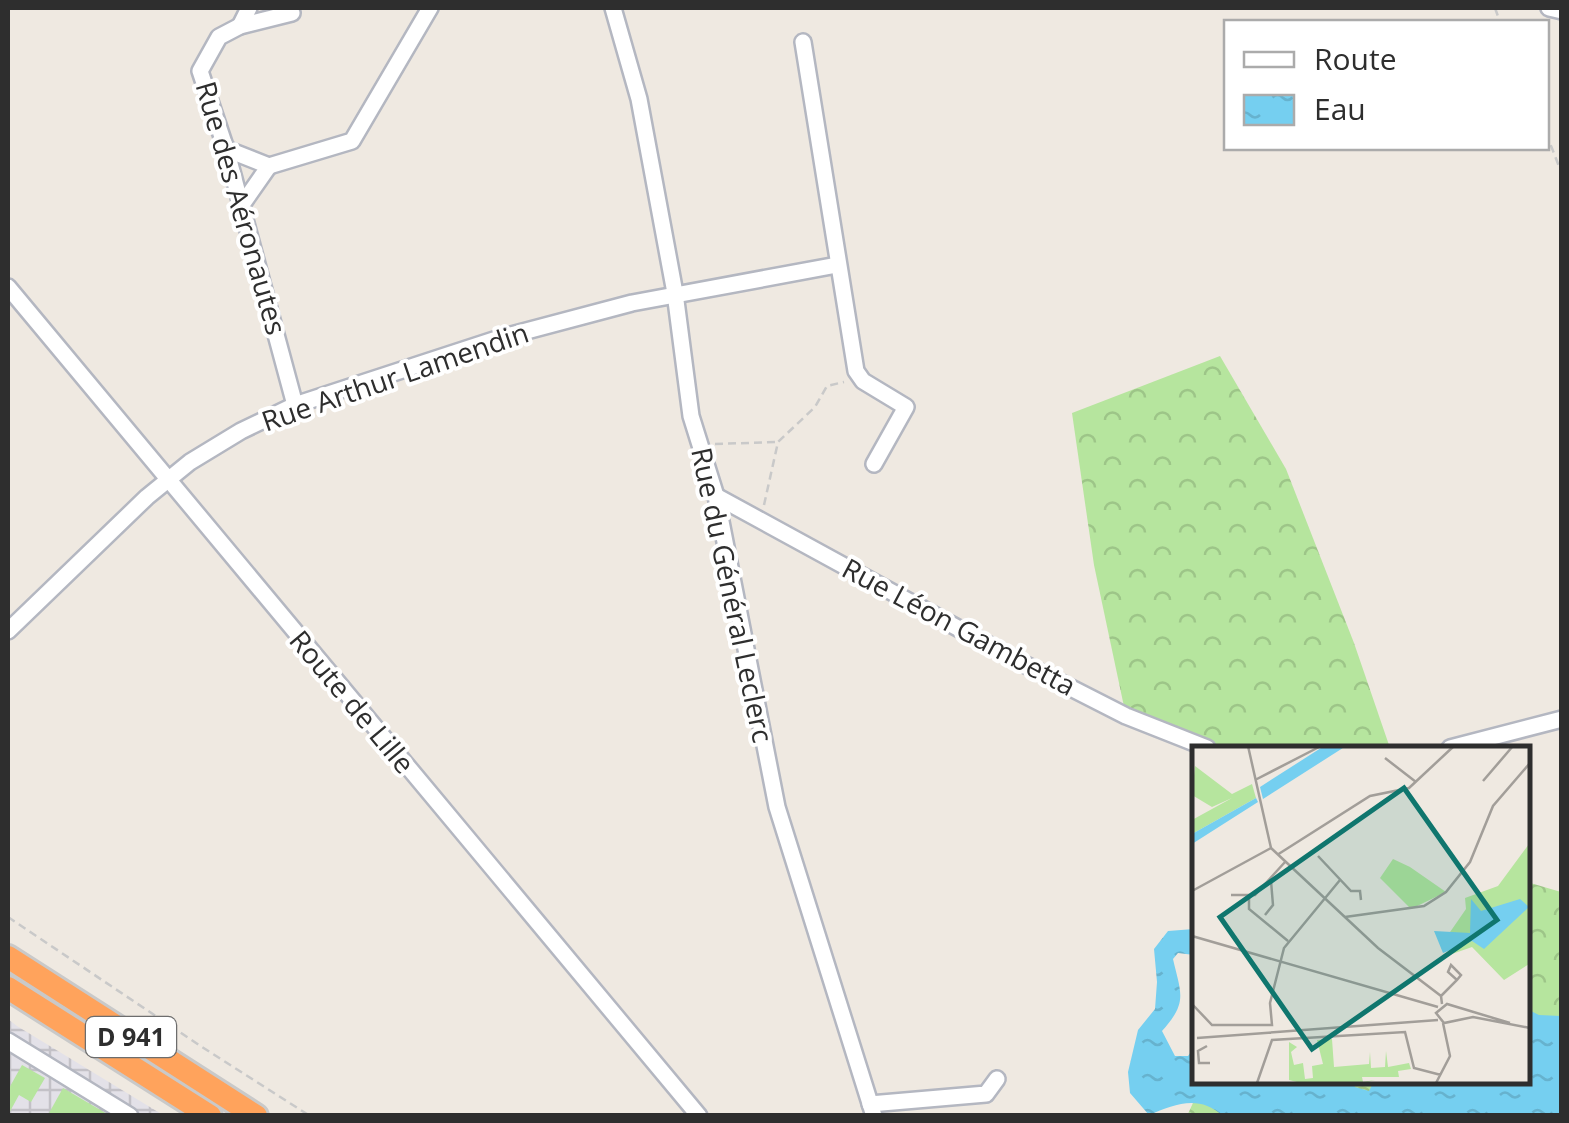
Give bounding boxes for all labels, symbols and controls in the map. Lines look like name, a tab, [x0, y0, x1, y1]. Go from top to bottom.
legend	[1224, 20, 1549, 150]
text: Route	[1314, 38, 1397, 79]
street label: Rue des Aéronautes	[188, 77, 296, 339]
text: Eau	[1314, 88, 1366, 129]
street label: Rue Arthur Lamendin	[256, 313, 533, 440]
street label: Rue du Général Leclerc	[683, 444, 783, 746]
street label: Rue Léon Gambetta	[836, 548, 1083, 704]
street label: Route de Lille	[282, 622, 424, 781]
inset map	[1192, 746, 1529, 1083]
road number: D 941	[86, 1017, 176, 1057]

